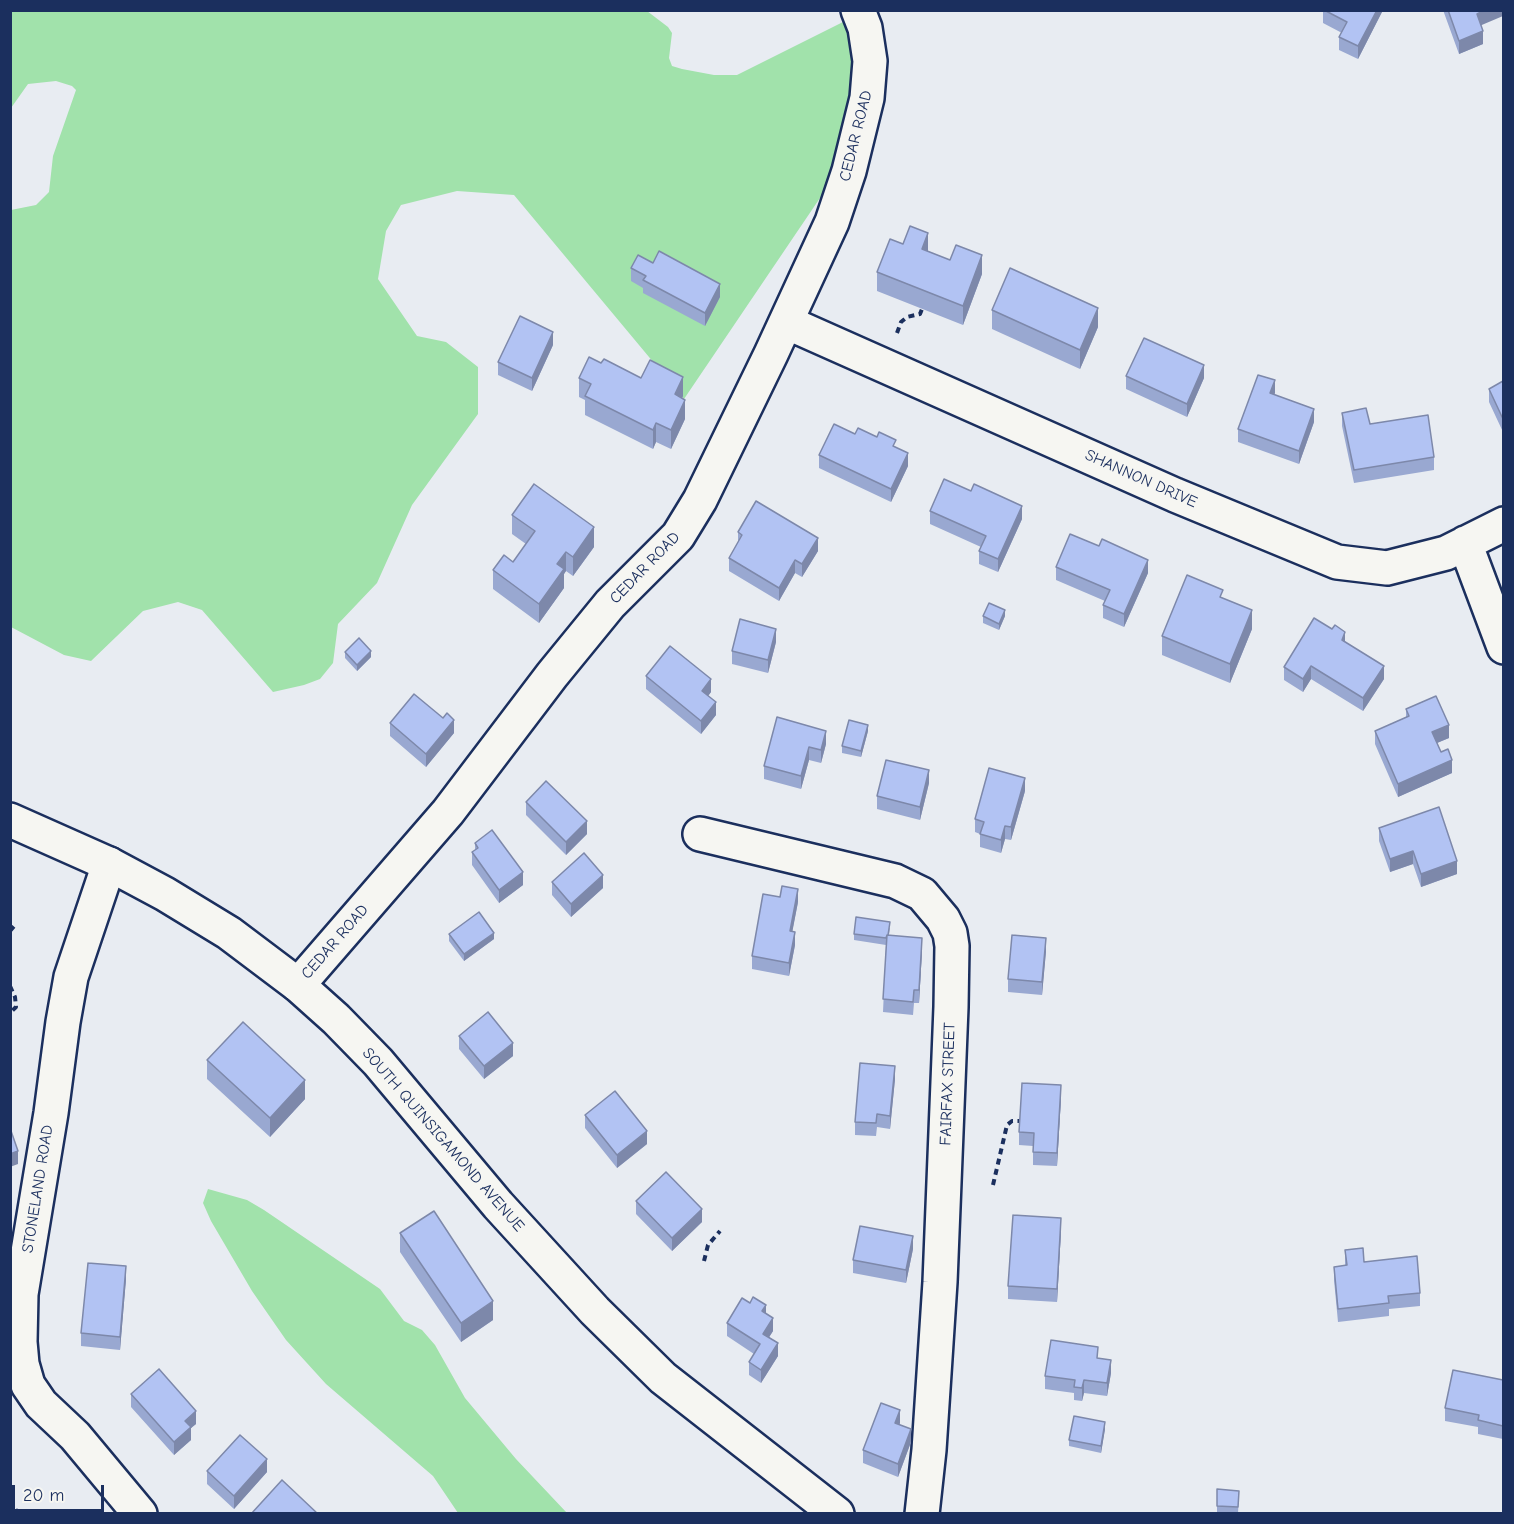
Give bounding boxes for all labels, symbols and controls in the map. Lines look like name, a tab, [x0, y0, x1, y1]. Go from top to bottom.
street label: CEDAR ROAD	[835, 89, 877, 183]
street label: SHANNON DRIVE	[1082, 446, 1200, 512]
street label: CEDAR ROAD	[606, 528, 684, 608]
street label: CEDAR ROAD	[297, 901, 373, 983]
street label: FAIRFAX STREET	[936, 1022, 960, 1146]
street label: SOUTH QUINSIGAMOND AVENUE	[358, 1044, 528, 1236]
street label: STONELAND ROAD	[18, 1124, 58, 1254]
scale bar	[15, 1473, 106, 1511]
text: 20 m	[23, 1485, 64, 1506]

